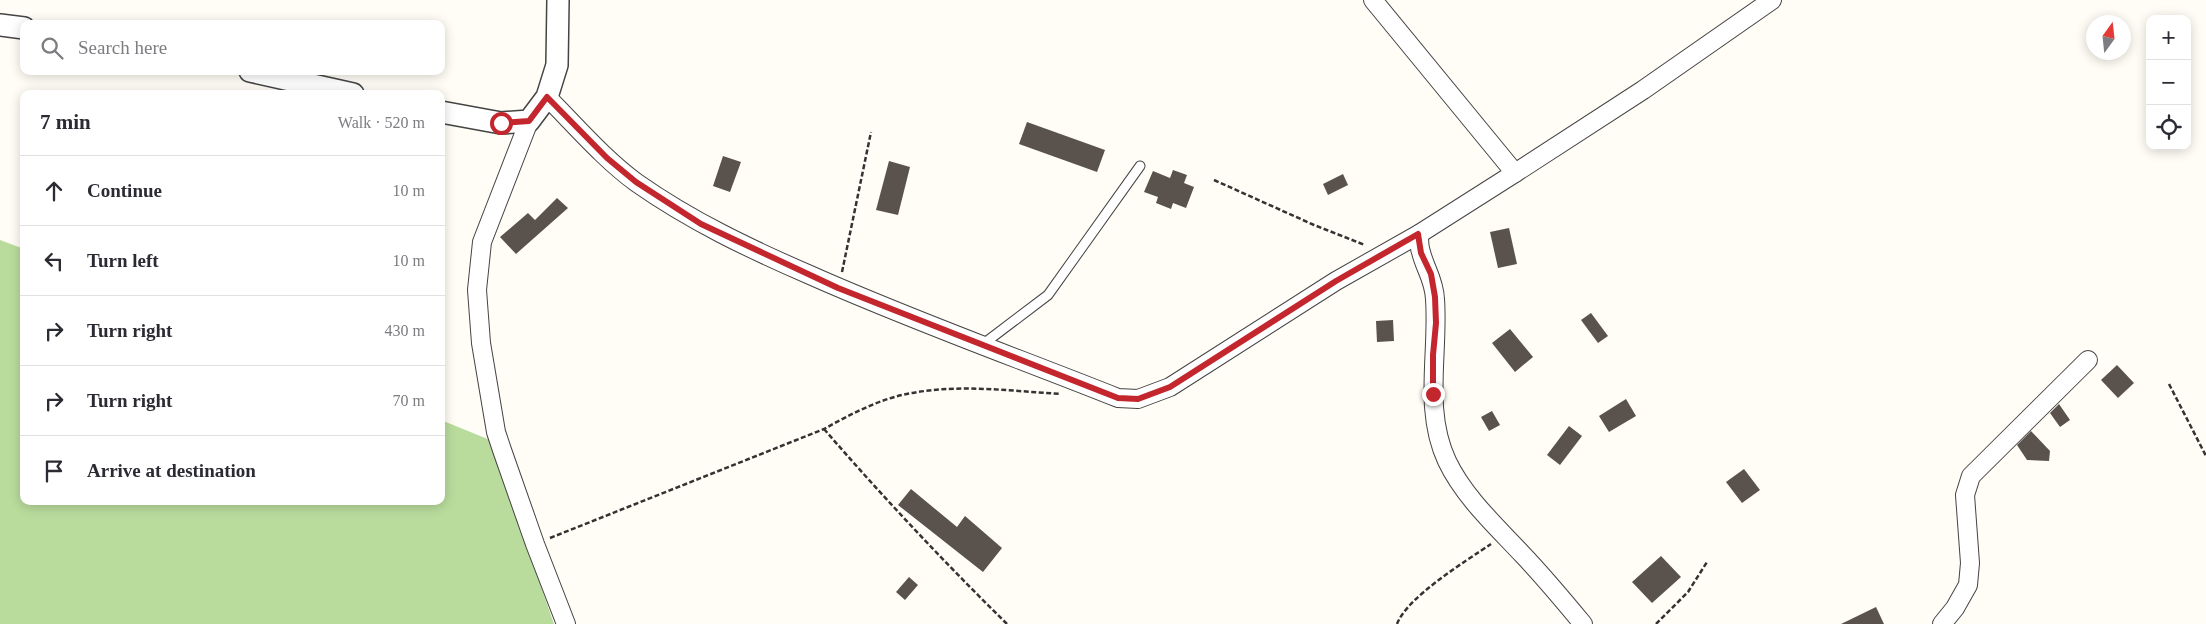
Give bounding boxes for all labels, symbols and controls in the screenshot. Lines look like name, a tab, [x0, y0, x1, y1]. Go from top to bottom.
north arrow	[2086, 15, 2131, 60]
map controls	[2146, 15, 2191, 150]
button: +	[2146, 15, 2191, 60]
search box	[20, 20, 445, 75]
icon: search	[38, 34, 66, 62]
text: Search here	[78, 37, 167, 58]
button: −	[2146, 60, 2191, 105]
button: locate	[2146, 105, 2191, 150]
text: 7 min	[40, 110, 91, 134]
route start	[490, 112, 513, 135]
text: Walk · 520 m	[338, 114, 425, 131]
icon: ahead	[40, 177, 68, 205]
text: Continue	[87, 180, 162, 201]
text: 10 m	[393, 182, 425, 199]
icon: left	[40, 247, 68, 275]
text: Turn left	[87, 250, 159, 271]
text: 10 m	[393, 252, 425, 269]
icon: right	[40, 317, 68, 345]
text: Turn right	[87, 320, 172, 341]
text: 430 m	[385, 322, 425, 339]
route end	[1422, 383, 1445, 406]
icon: right	[40, 387, 68, 415]
text: Turn right	[87, 390, 172, 411]
text: 70 m	[393, 392, 425, 409]
icon: arrive	[40, 457, 68, 485]
text: Arrive at destination	[87, 460, 256, 481]

